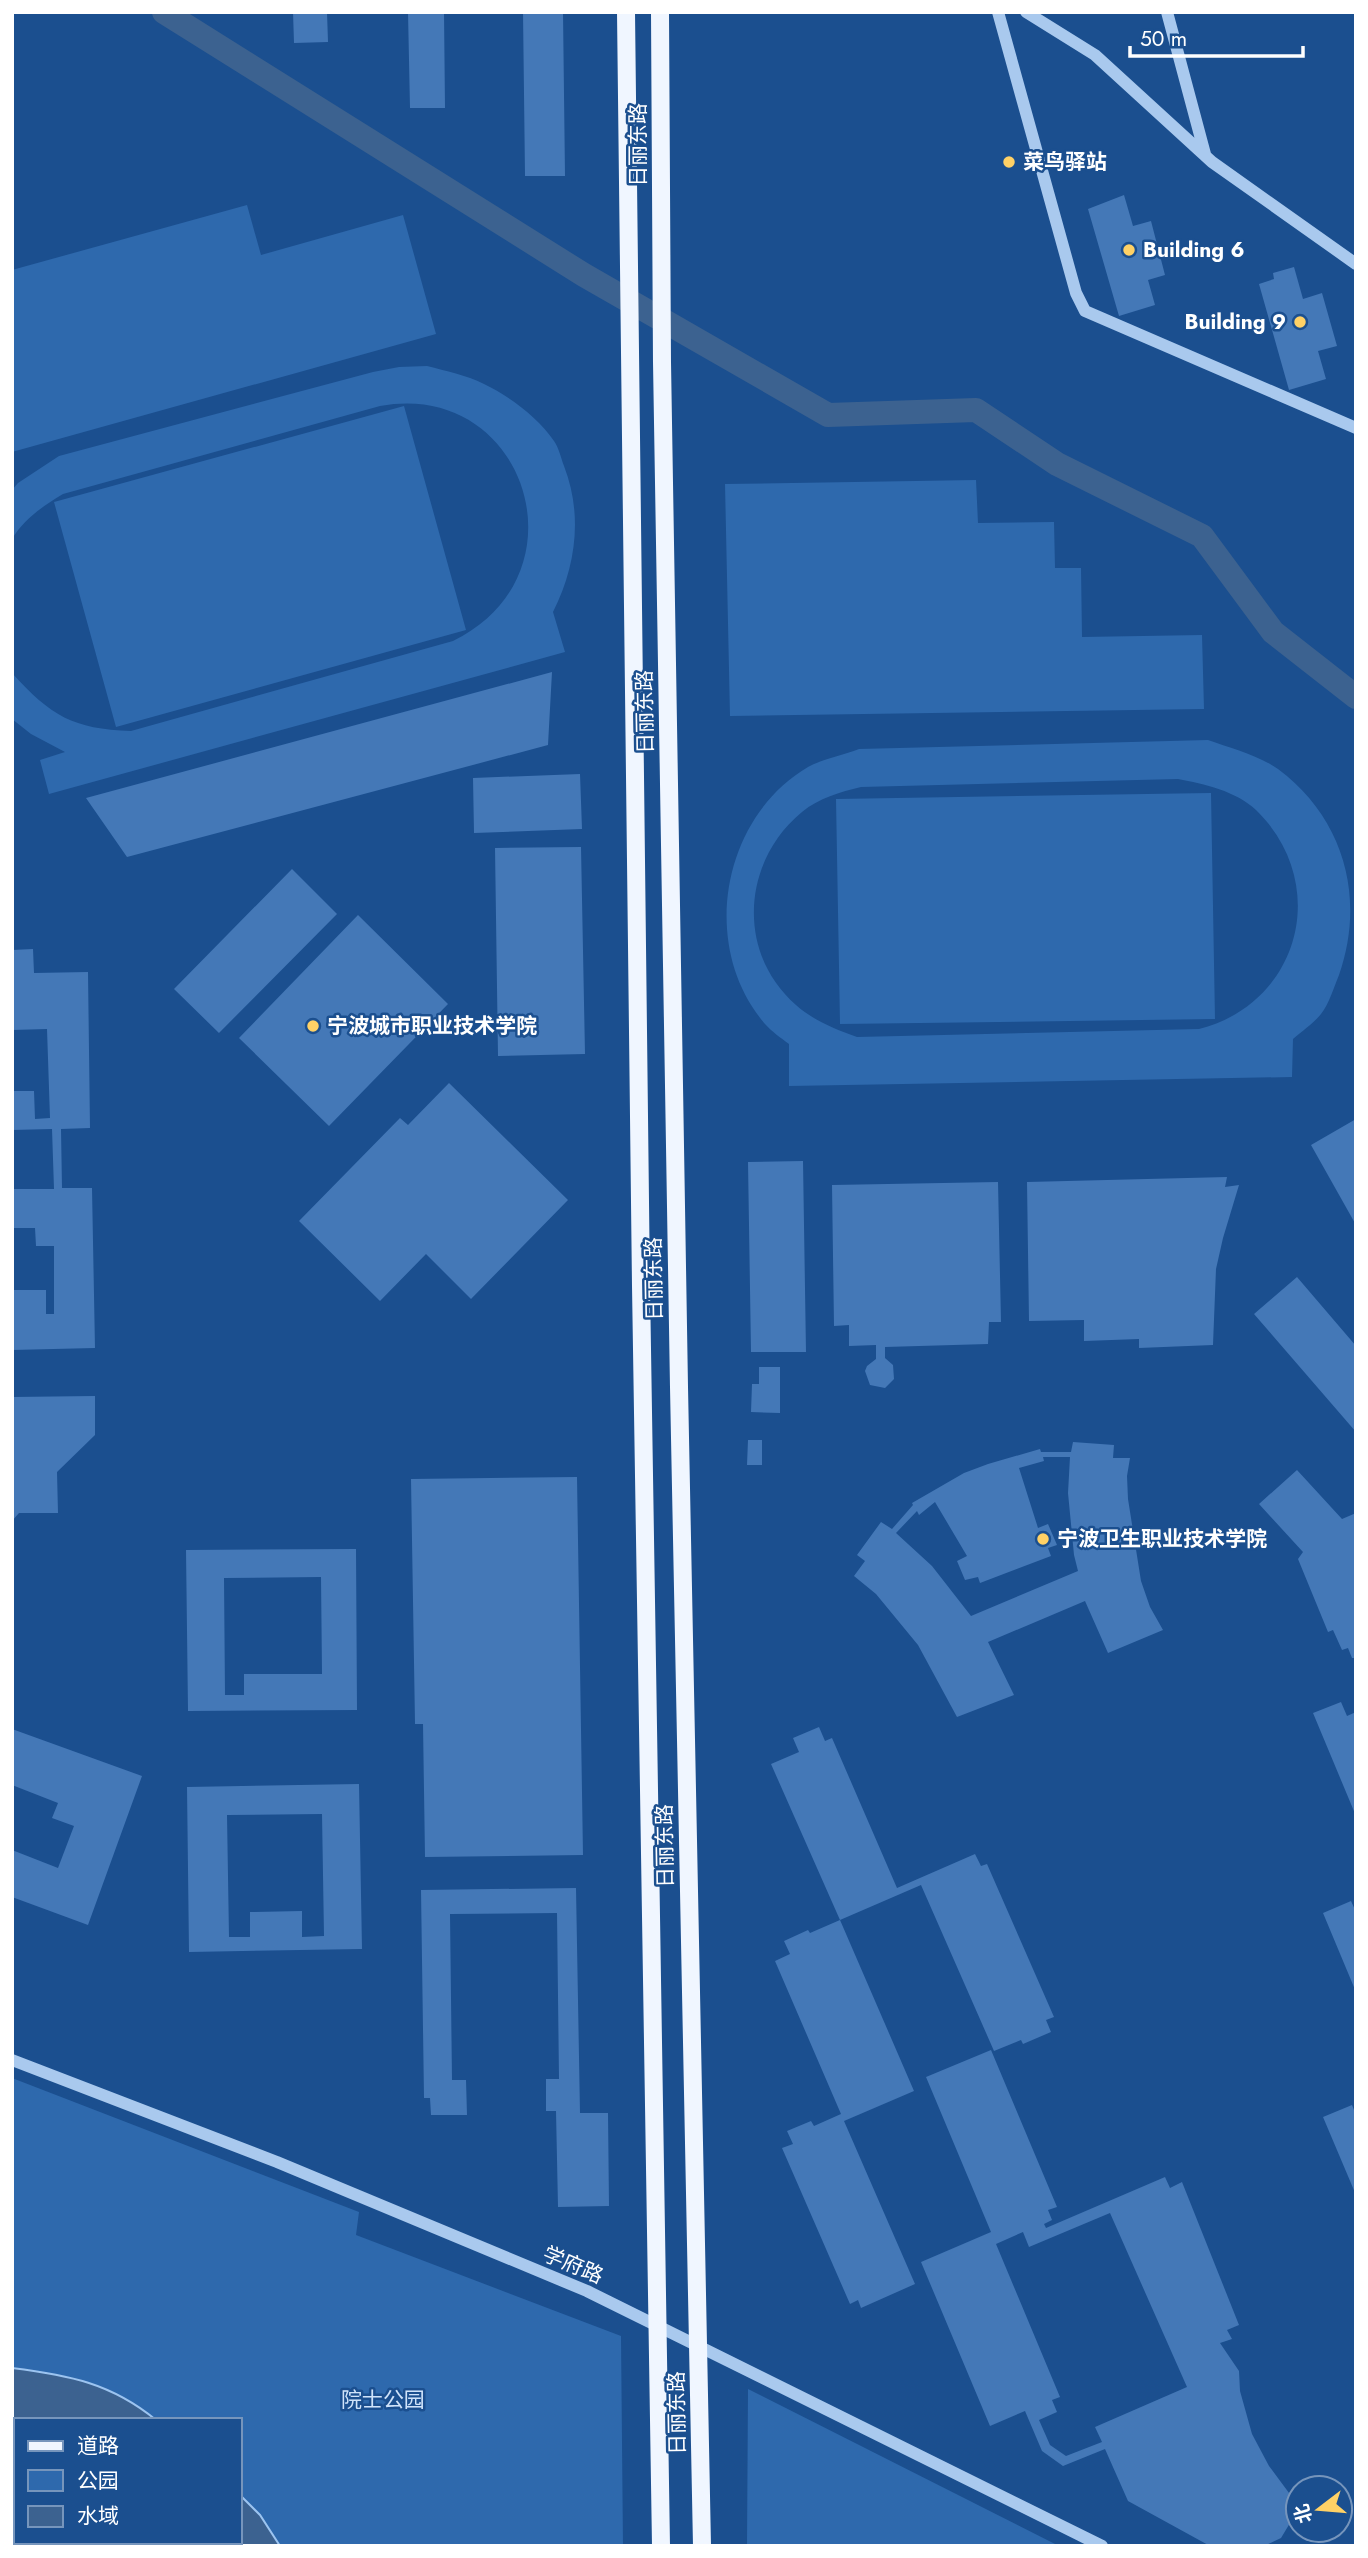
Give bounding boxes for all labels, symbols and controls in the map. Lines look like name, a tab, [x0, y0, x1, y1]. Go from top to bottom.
scale bar	[1130, 14, 1303, 58]
text: 50 m	[1140, 24, 1187, 54]
street label: 日丽东路	[623, 103, 653, 187]
place label: 菜鸟驿站	[1023, 147, 1107, 177]
marker: 菜鸟驿站	[1001, 154, 1017, 170]
place label: Building 6	[1143, 235, 1244, 265]
marker: Building 6	[1121, 242, 1137, 258]
place label: Building 9	[1185, 307, 1286, 337]
marker: Building 9	[1292, 314, 1308, 330]
street label: 日丽东路	[629, 670, 661, 754]
place label: 宁波城市职业技术学院	[327, 1011, 537, 1041]
marker: 宁波城市职业技术学院	[305, 1018, 321, 1034]
street label: 日丽东路	[638, 1237, 670, 1321]
place label: 宁波卫生职业技术学院	[1057, 1524, 1267, 1554]
marker: 宁波卫生职业技术学院	[1035, 1531, 1051, 1547]
street label: 日丽东路	[649, 1804, 681, 1888]
street label: 学府路	[538, 2239, 608, 2291]
street label: 日丽东路	[661, 2371, 693, 2455]
park label: 院士公园	[341, 2385, 425, 2415]
legend	[14, 2418, 242, 2544]
text: 道路	[77, 2431, 119, 2461]
text: 公园	[77, 2466, 119, 2496]
north arrow	[1284, 2474, 1354, 2544]
text: 水域	[77, 2501, 119, 2531]
text: 北	[1288, 2501, 1319, 2526]

